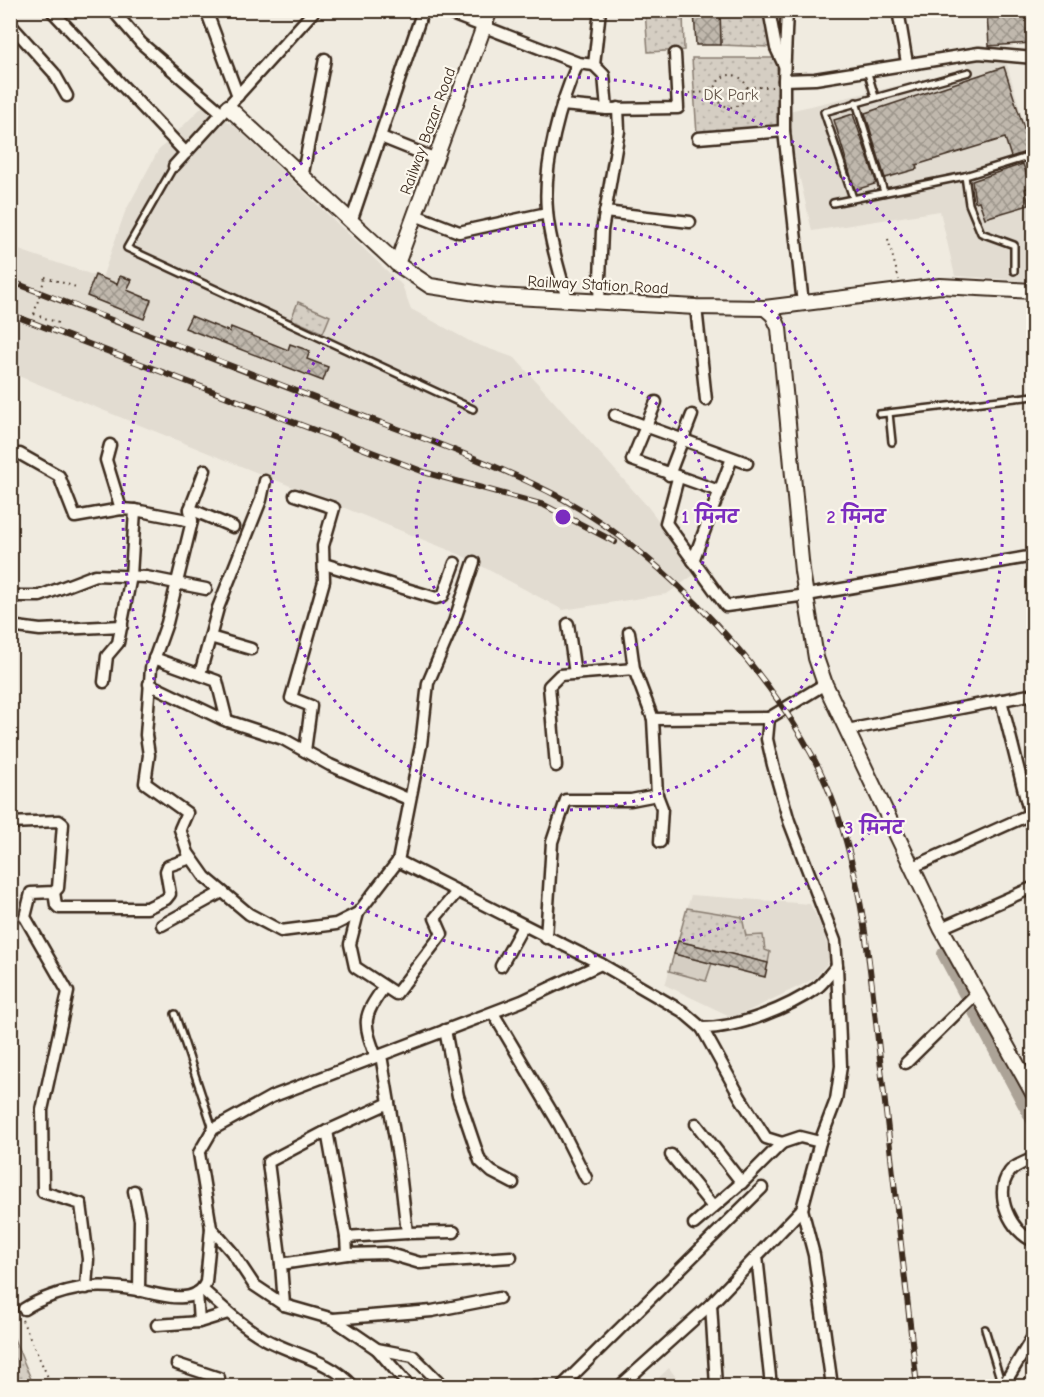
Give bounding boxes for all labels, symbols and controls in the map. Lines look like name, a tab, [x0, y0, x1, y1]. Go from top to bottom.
street label: Railway Bazar Road	[397, 65, 459, 197]
park label: DK Park	[703, 86, 759, 104]
street label: Railway Station Road	[527, 272, 669, 298]
text: 1 मिनट	[681, 502, 741, 528]
text: 2 मिनट	[826, 502, 888, 528]
centre of rings	[553, 507, 573, 527]
text: 3 मिनट	[845, 813, 906, 839]

